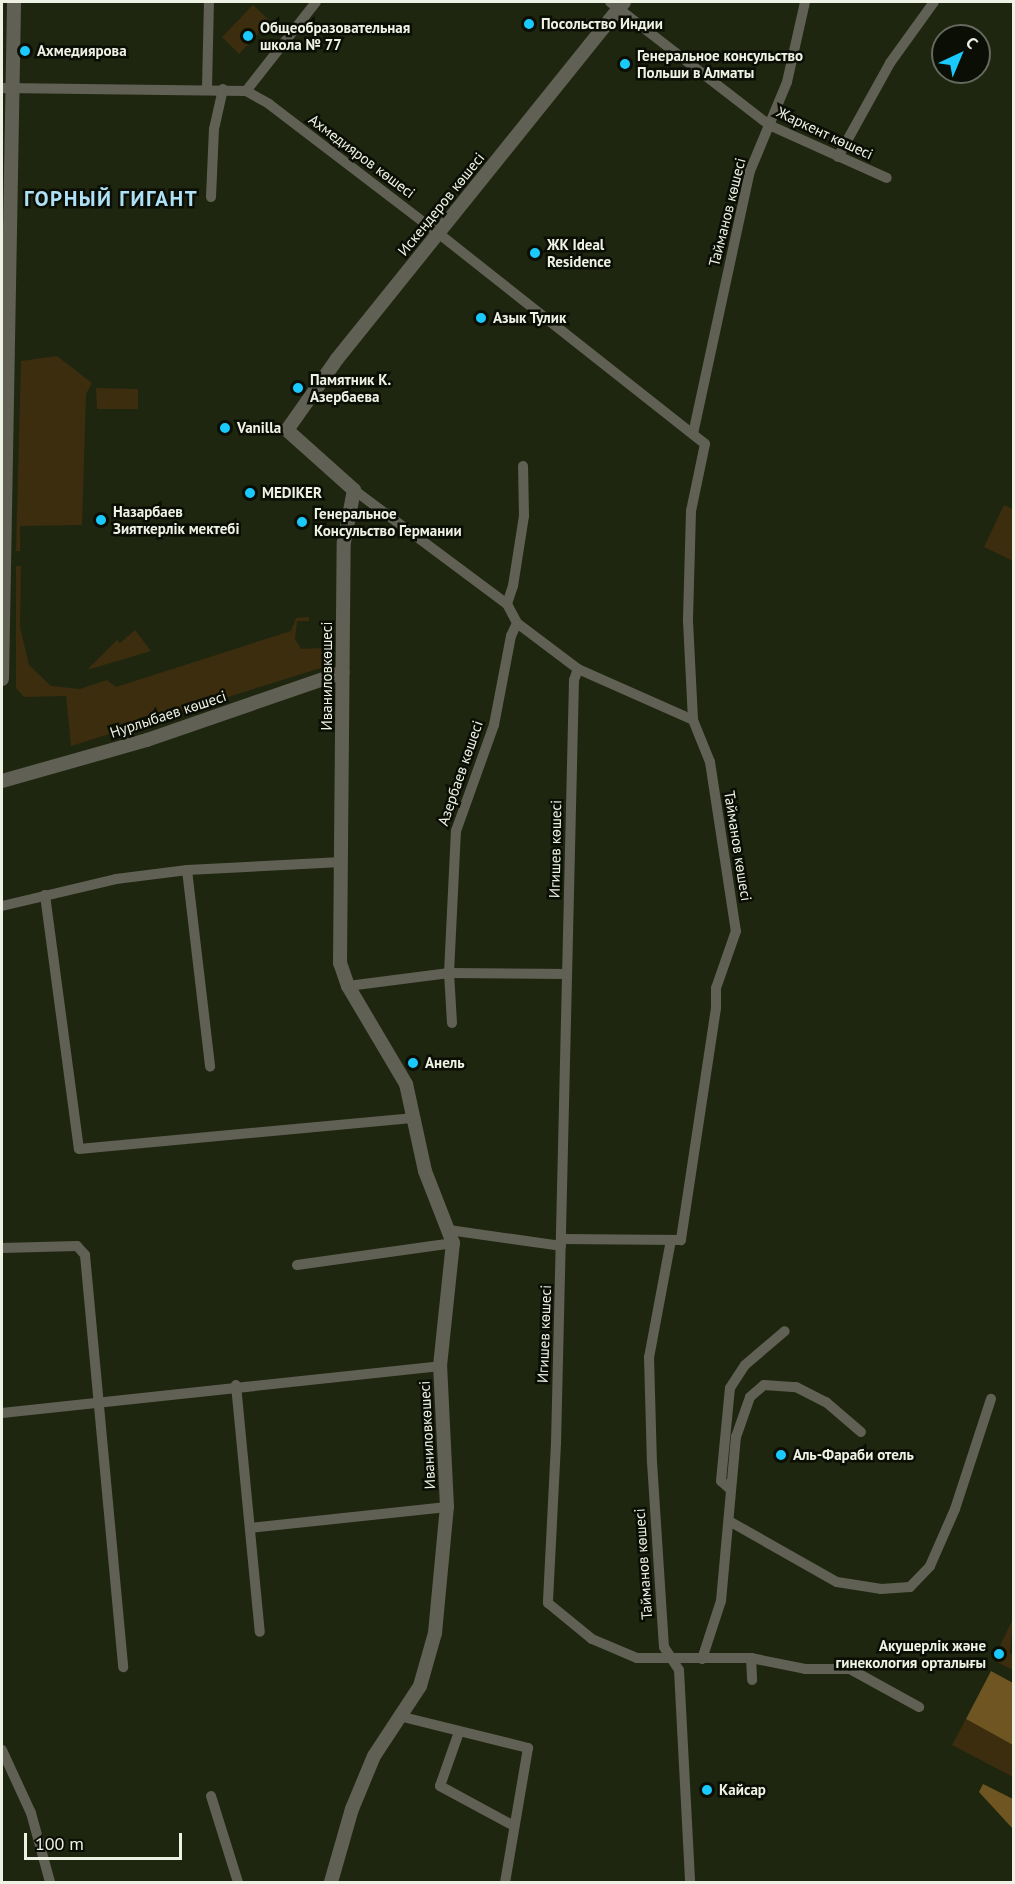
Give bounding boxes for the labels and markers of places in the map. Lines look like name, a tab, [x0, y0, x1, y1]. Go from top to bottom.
place label: Посольство Индии	[541, 15, 663, 33]
marker: Посольство Индии	[522, 17, 536, 31]
place label: Общеобразовательная школа № 77	[260, 18, 410, 53]
marker: Общеобразовательная школа № 77	[241, 29, 255, 43]
place label: Ахмедиярова	[37, 42, 127, 60]
marker: Ахмедиярова	[18, 44, 32, 58]
place label: Генеральное консульство Польши в Алматы	[637, 46, 803, 81]
marker: Генеральное консульство Польши в Алматы	[618, 57, 632, 71]
place label: ЖК Ideal Residence	[547, 235, 611, 270]
marker: ЖК Ideal Residence	[528, 246, 542, 260]
place label: Азык Тулик	[493, 309, 567, 327]
marker: Азык Тулик	[474, 311, 488, 325]
place label: Памятник К. Азербаева	[310, 370, 391, 405]
marker: Памятник К. Азербаева	[291, 381, 305, 395]
place label: Vanilla	[237, 419, 281, 437]
marker: Vanilla	[218, 421, 232, 435]
place label: MEDIKER	[262, 484, 322, 502]
marker: MEDIKER	[243, 486, 257, 500]
place label: Назарбаев Зияткерлік мектебі	[113, 502, 239, 537]
place label: Генеральное Консульство Германии	[314, 504, 462, 539]
marker: Назарбаев Зияткерлік мектебі	[94, 513, 108, 527]
marker: Генеральное Консульство Германии	[295, 515, 309, 529]
place label: Анель	[425, 1054, 465, 1072]
marker: Анель	[406, 1056, 420, 1070]
place label: Аль-Фараби отель	[793, 1446, 914, 1464]
marker: Аль-Фараби отель	[774, 1448, 788, 1462]
place label: Акушерлік және гинекология орталығы	[836, 1636, 986, 1671]
marker: Акушерлік және гинекология орталығы	[990, 1645, 1008, 1663]
place label: Кайсар	[719, 1781, 766, 1799]
marker: Кайсар	[700, 1783, 714, 1797]

